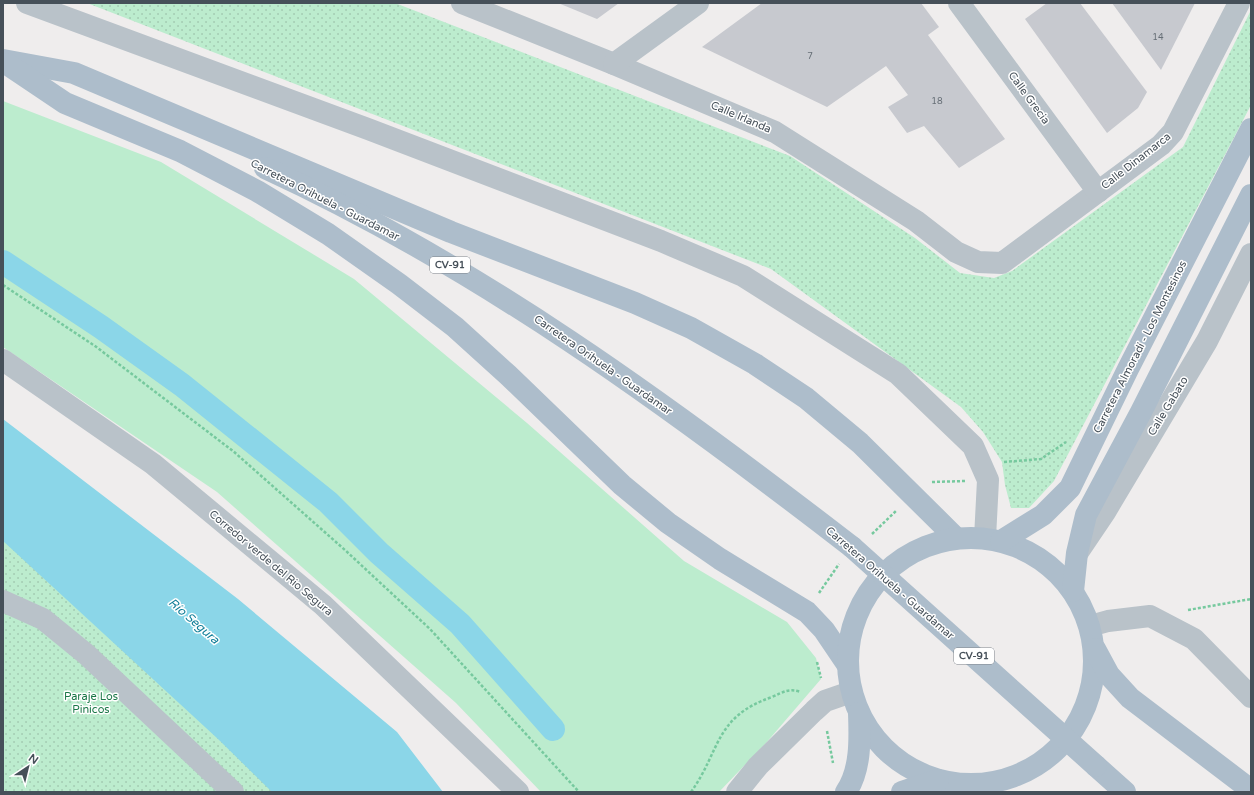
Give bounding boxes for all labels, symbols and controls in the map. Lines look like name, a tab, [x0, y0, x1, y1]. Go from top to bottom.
house number: 14	[1152, 32, 1164, 43]
house number: 7	[807, 51, 813, 62]
street label: Calle Grecia	[1006, 69, 1052, 127]
house number: 18	[931, 96, 943, 107]
street label: Calle Irlanda	[709, 98, 773, 136]
street label: Calle Dinamarca	[1099, 130, 1173, 192]
street label: Carretera Orihuela - Guardamar	[248, 157, 402, 244]
road number: CV-91	[430, 257, 470, 273]
street label: Carretera Almoradí - Los Montesinos	[1091, 259, 1189, 435]
street label: Carretera Orihuela - Guardamar	[532, 312, 675, 418]
street label: Calle Gabato	[1145, 374, 1191, 438]
street label: Corredor verde del Rio Segura	[207, 507, 335, 619]
street label: Carretera Orihuela - Guardamar	[823, 524, 957, 643]
water label: Río Segura	[166, 595, 222, 647]
road number: CV-91	[954, 648, 994, 664]
park label: Paraje Los Pinicos	[64, 690, 118, 716]
north arrow	[8, 747, 48, 787]
text: N	[26, 751, 41, 767]

